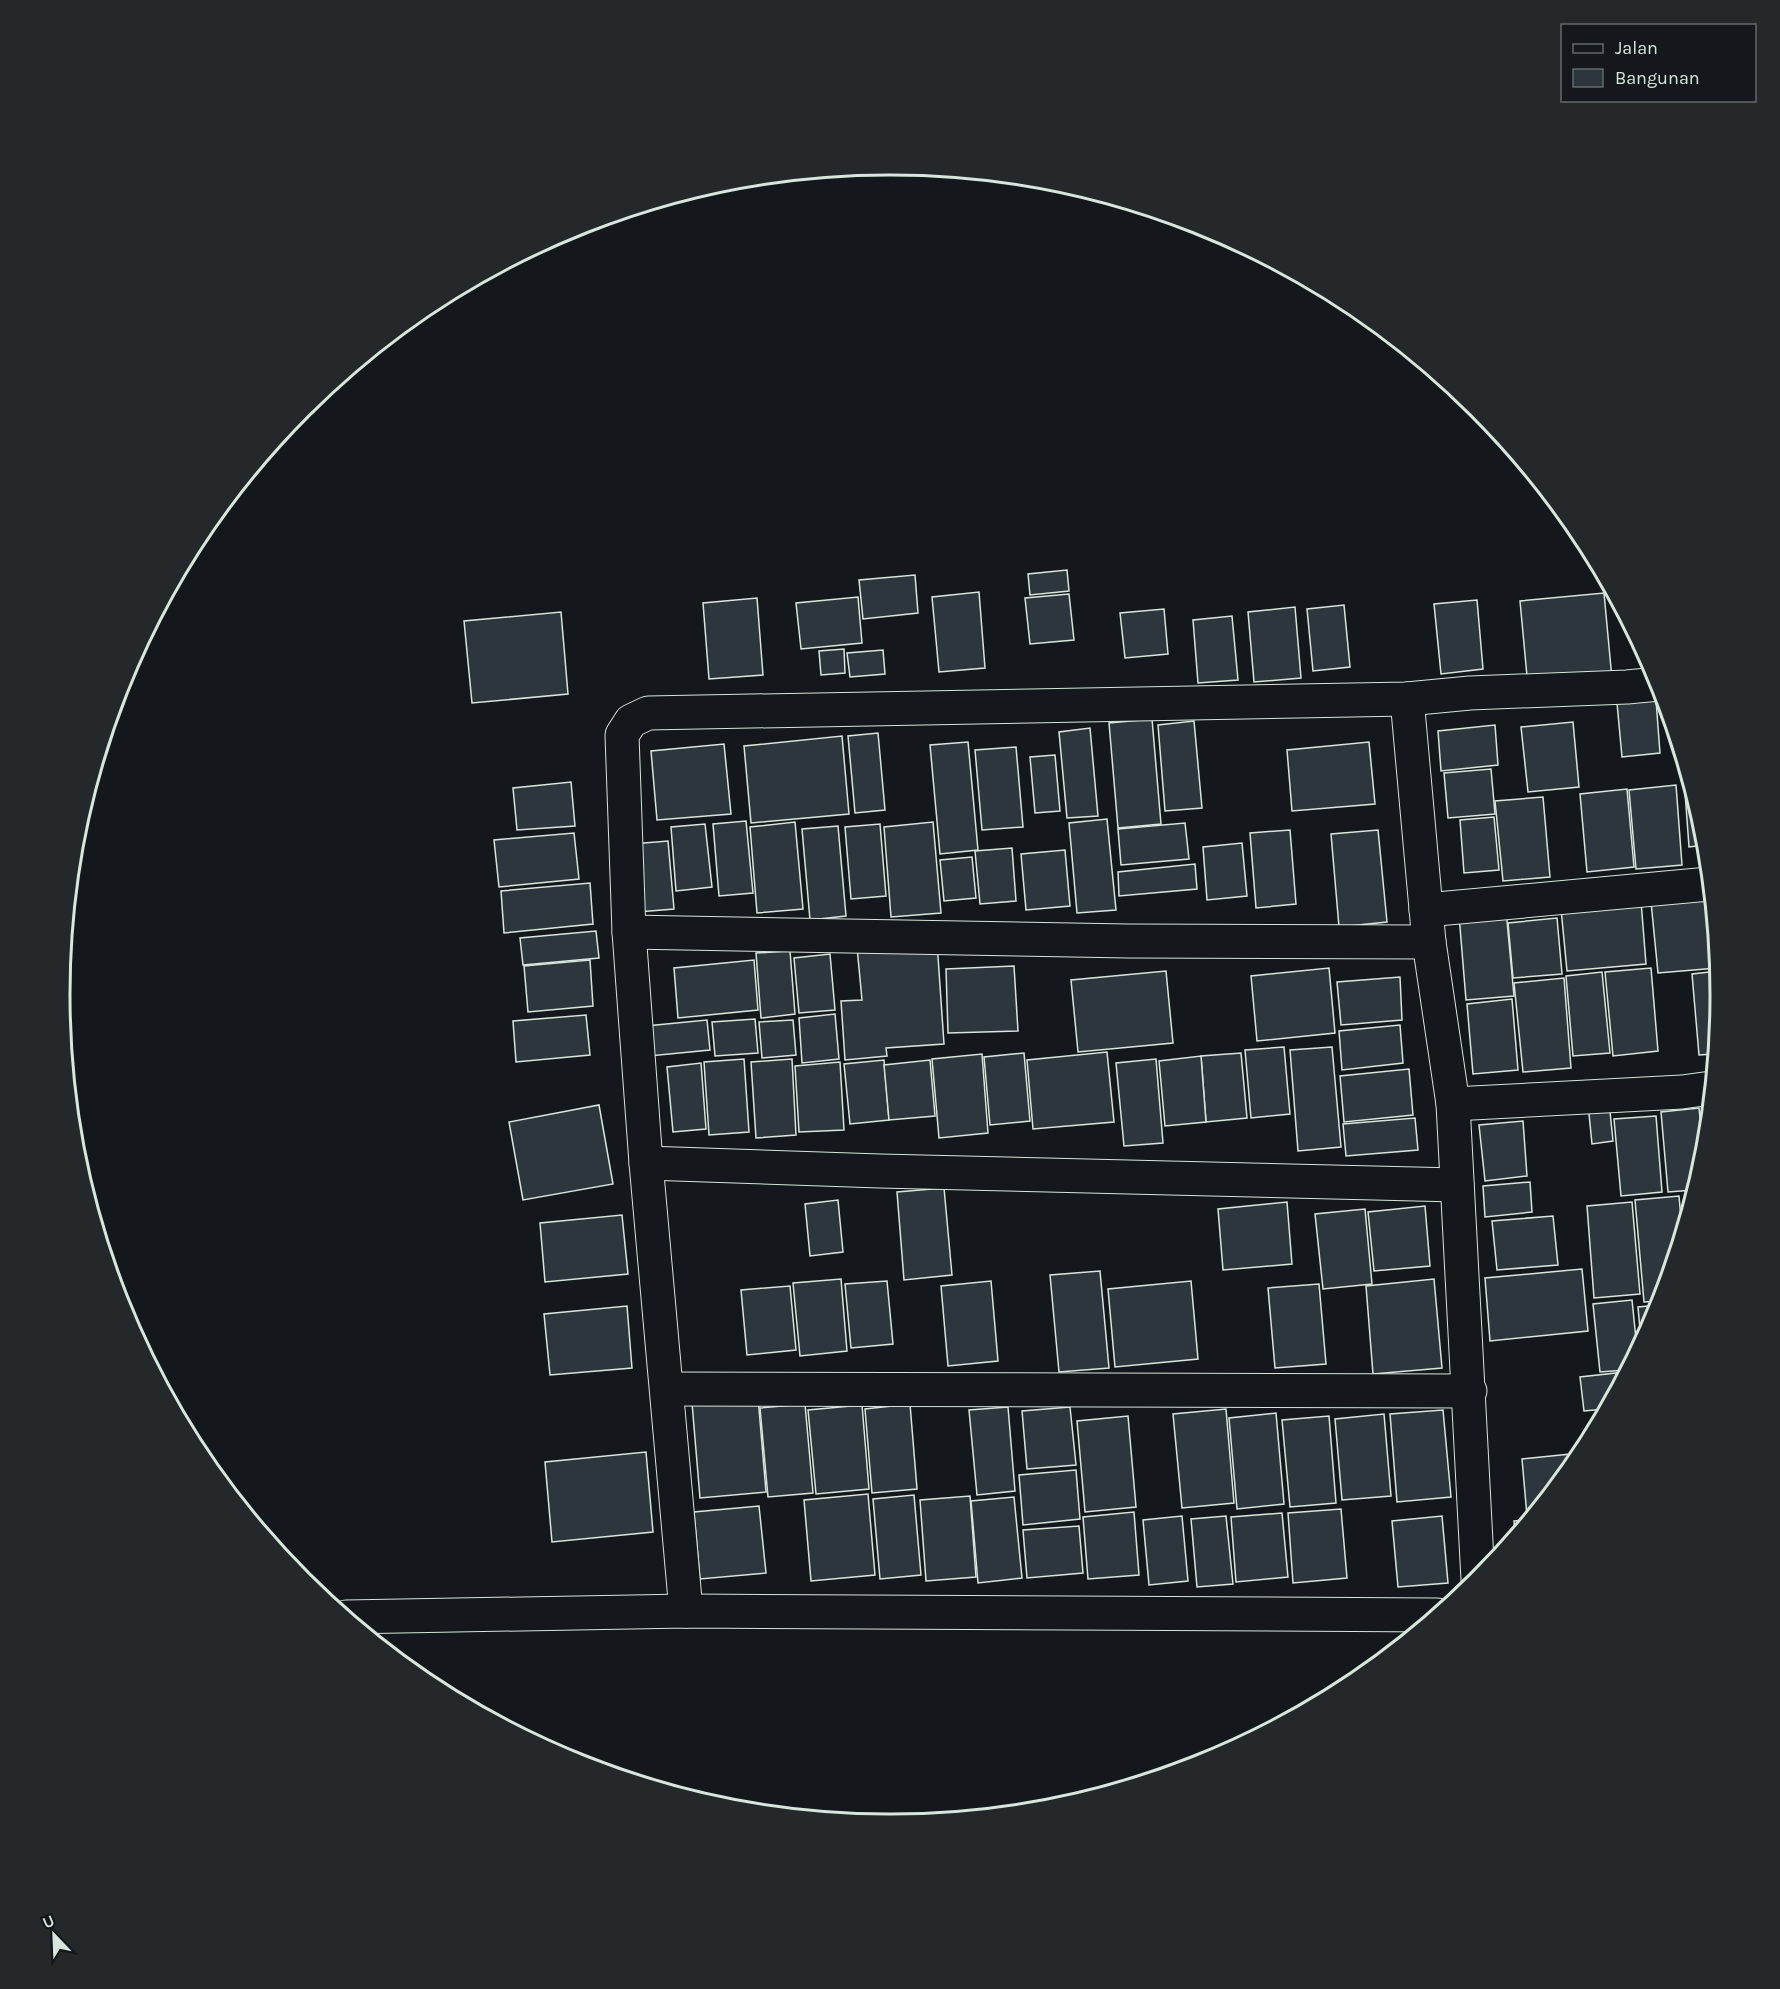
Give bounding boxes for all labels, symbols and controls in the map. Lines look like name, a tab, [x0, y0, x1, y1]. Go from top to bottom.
legend	[1561, 24, 1756, 102]
text: Jalan	[1615, 37, 1658, 59]
text: Bangunan	[1615, 67, 1700, 89]
north arrow	[24, 1905, 84, 1965]
text: U	[40, 1911, 57, 1933]

